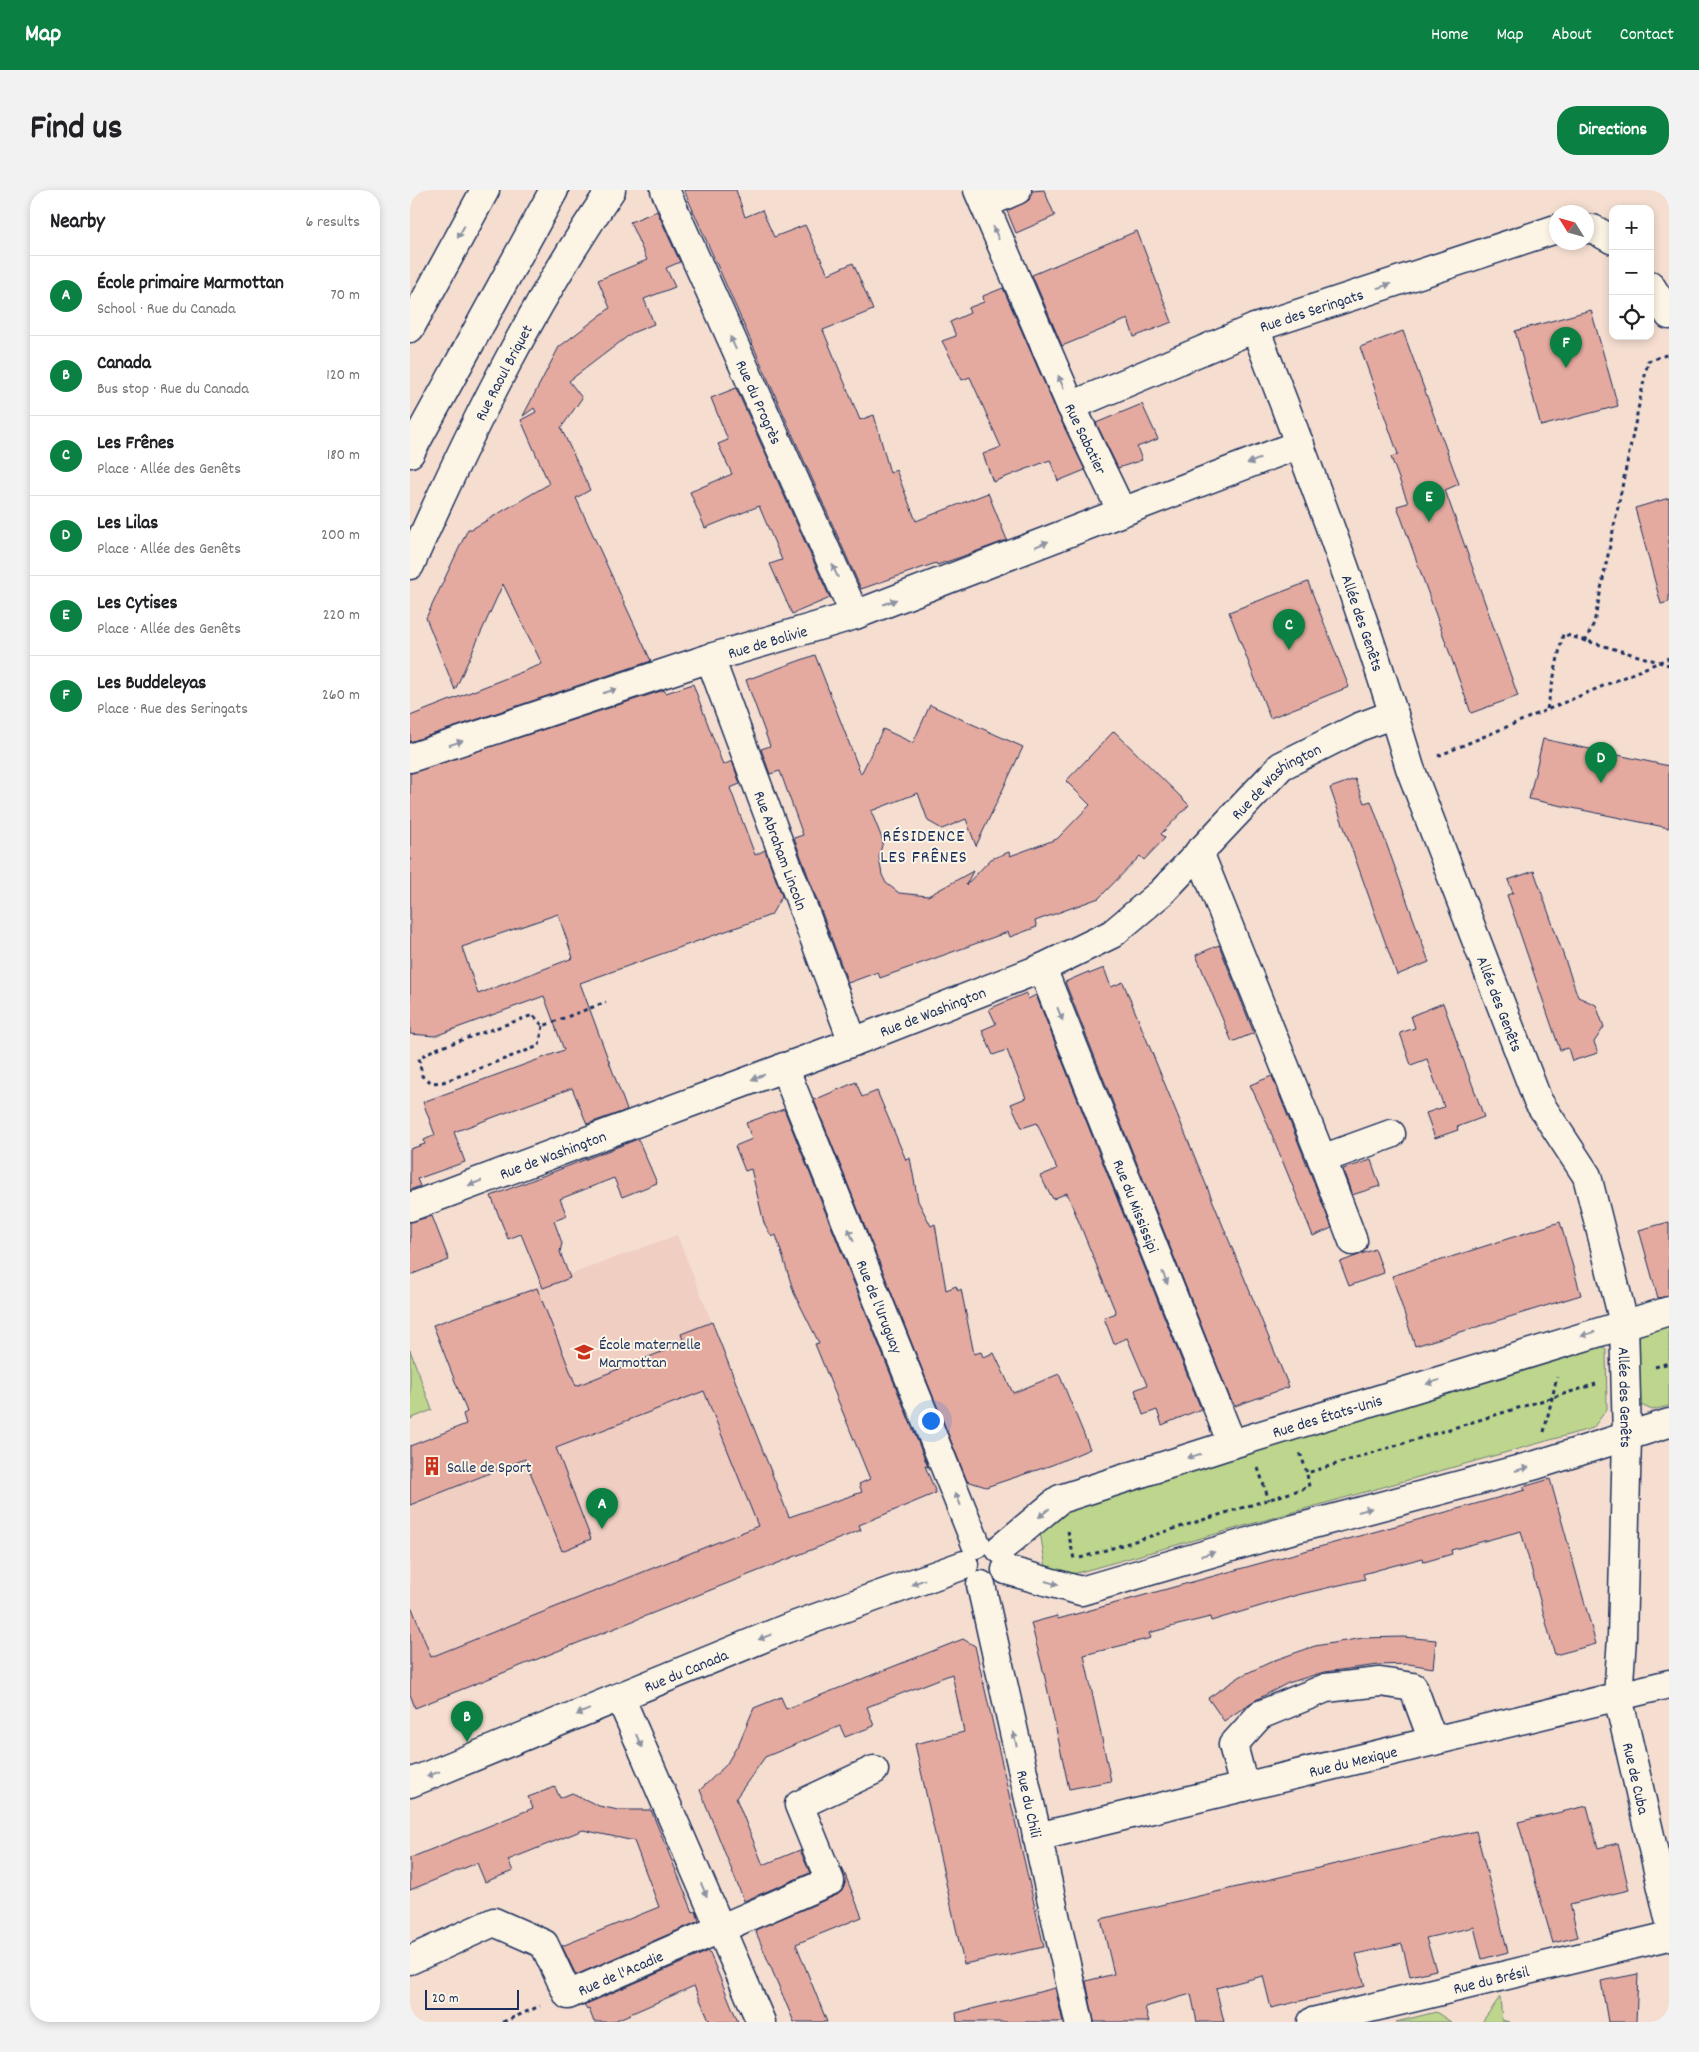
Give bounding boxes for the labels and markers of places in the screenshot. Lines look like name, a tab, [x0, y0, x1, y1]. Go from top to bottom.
pin: F	[1550, 327, 1582, 368]
pin: E	[1413, 481, 1445, 522]
pin: C	[1273, 609, 1305, 650]
pin: D	[1585, 742, 1617, 783]
place label: École maternelle Marmottan	[599, 1334, 701, 1375]
school or university icon: École maternelle Marmottan	[573, 1341, 595, 1363]
building icon: Salle de Sport	[421, 1455, 443, 1477]
place label: Salle de Sport	[447, 1457, 532, 1480]
pin: A	[586, 1488, 618, 1529]
pin: B	[451, 1701, 483, 1742]

